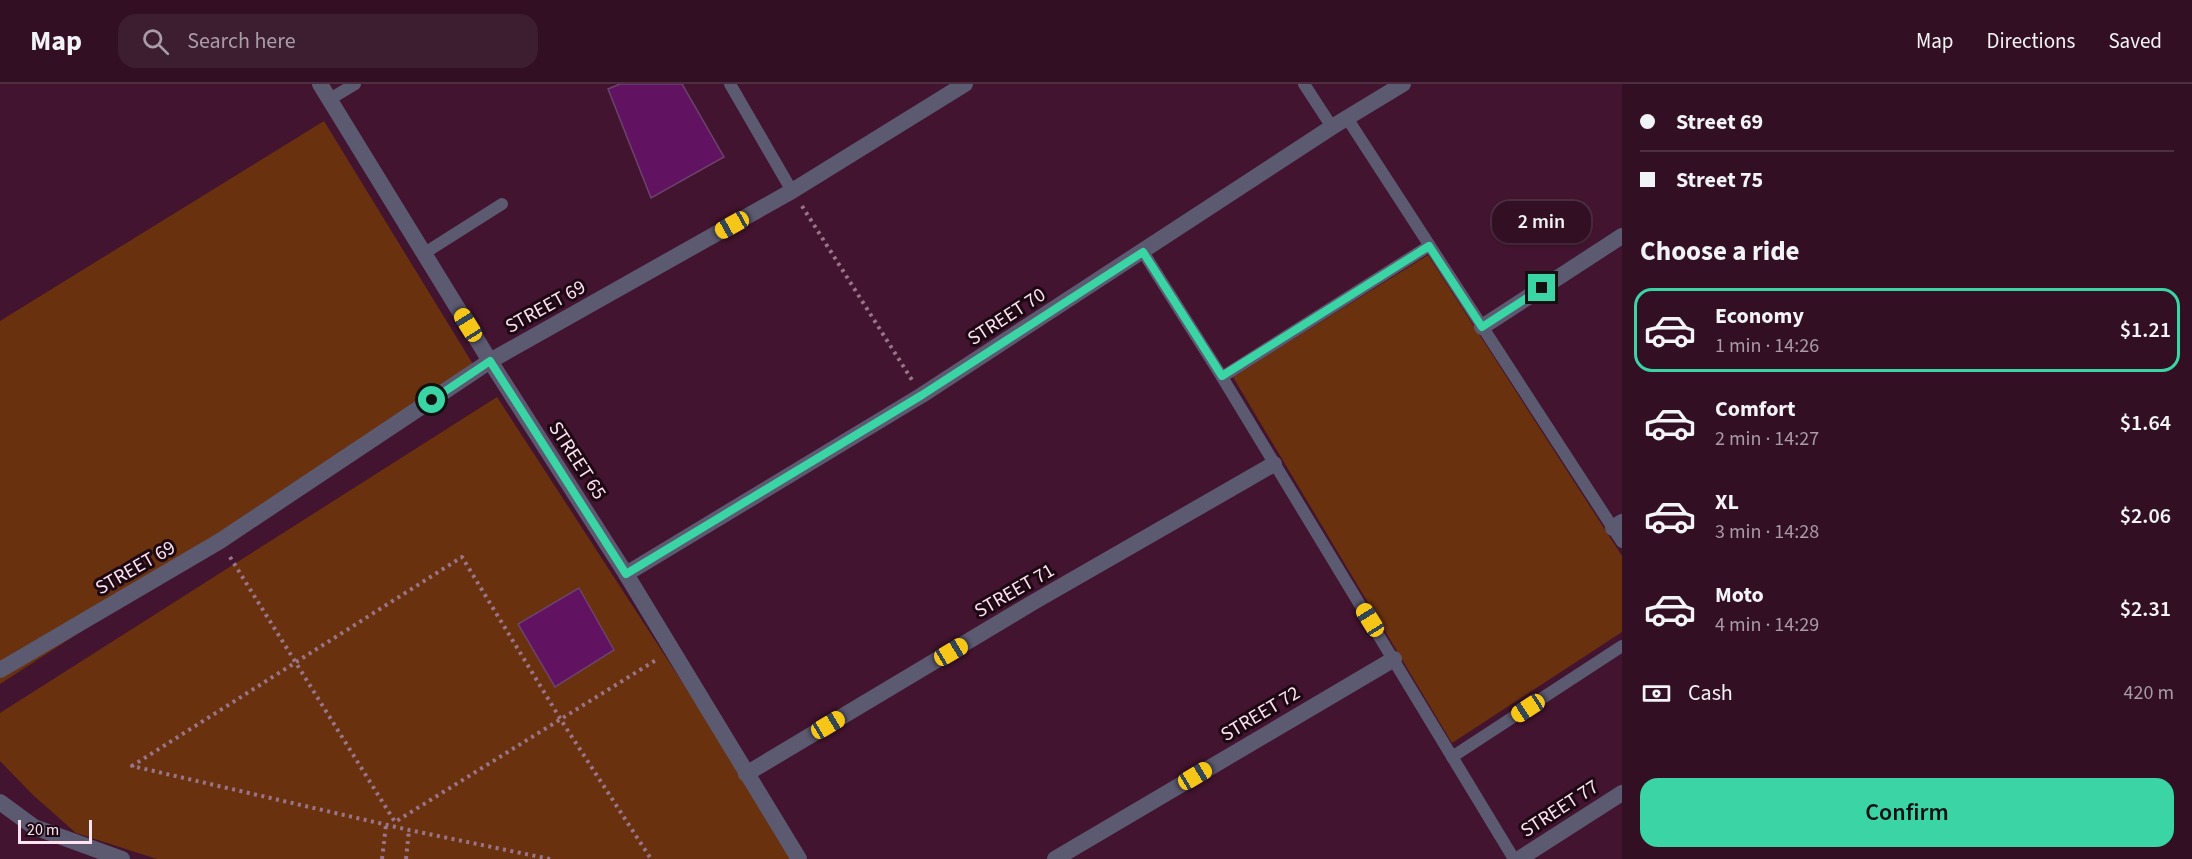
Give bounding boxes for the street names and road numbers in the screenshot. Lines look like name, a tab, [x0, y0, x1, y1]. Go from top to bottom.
street label: STREET 69	[500, 273, 591, 340]
street label: STREET 70	[962, 281, 1051, 353]
street label: STREET 65	[541, 416, 613, 505]
street label: STREET 69	[90, 534, 181, 602]
street label: STREET 71	[969, 557, 1060, 625]
street label: STREET 72	[1216, 679, 1306, 749]
street label: STREET 77	[1515, 773, 1604, 845]

